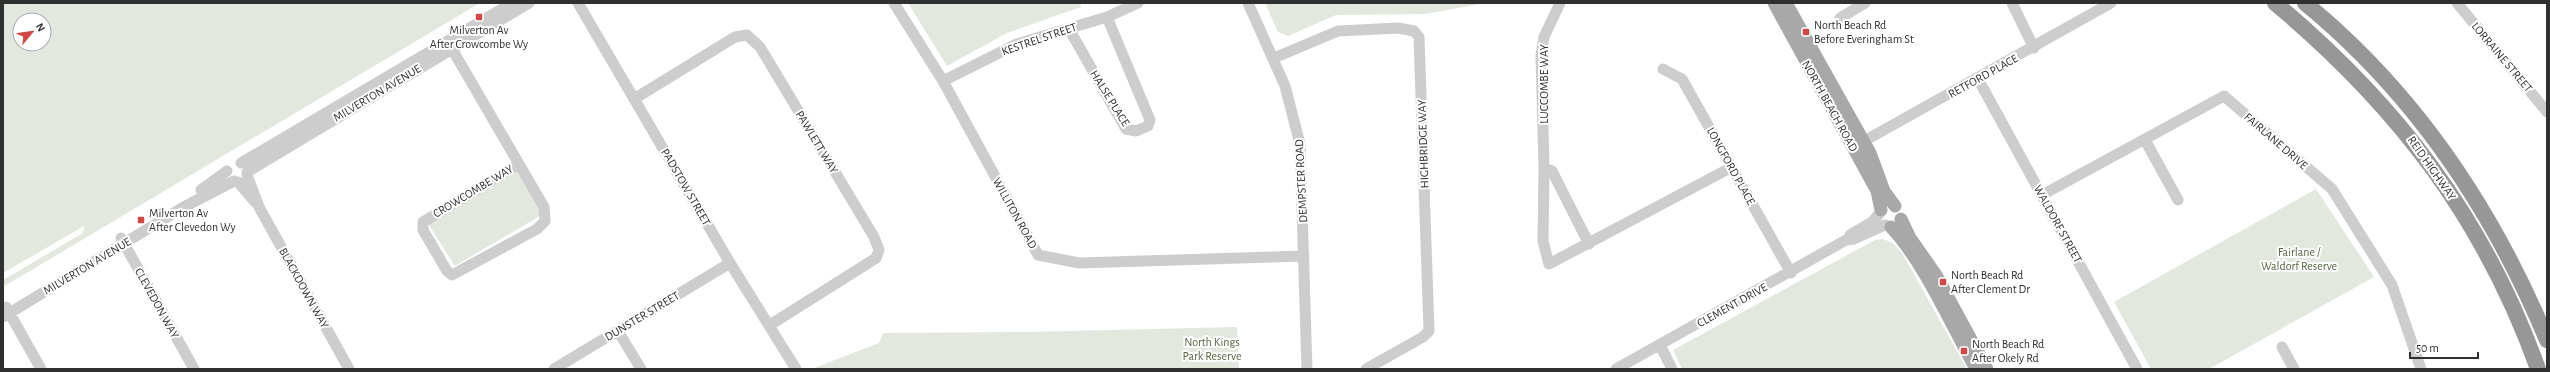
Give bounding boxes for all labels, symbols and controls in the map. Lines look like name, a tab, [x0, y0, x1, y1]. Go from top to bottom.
north arrow	[12, 12, 52, 52]
marker: Milverton Av After Crowcombe Wy	[474, 12, 484, 22]
place label: North Beach Rd Before Everingham St	[1814, 19, 1914, 45]
street label: KESTREL STREET	[1000, 20, 1078, 57]
street label: LORRAINE STREET	[2469, 20, 2535, 94]
text: N	[34, 21, 47, 33]
place label: Milverton Av After Crowcombe Wy	[430, 24, 528, 51]
marker: North Beach Rd Before Everingham St	[1801, 27, 1811, 37]
street label: LUCCOMBE WAY	[1538, 44, 1550, 124]
street label: RETFORD PLACE	[1946, 52, 2020, 100]
street label: NORTH BEACH ROAD	[1800, 58, 1860, 154]
street label: MILVERTON AVENUE	[331, 62, 423, 124]
street label: HALSE PLACE	[1088, 68, 1132, 128]
street label: HIGHBRIDGE WAY	[1415, 99, 1431, 189]
street label: PAWLETT WAY	[794, 109, 841, 176]
street label: FAIRLANE DRIVE	[2242, 110, 2310, 172]
street label: LONGFORD PLACE	[1705, 125, 1757, 207]
street label: REID HIGHWAY	[2406, 134, 2459, 203]
street label: DEMPSTER ROAD	[1293, 139, 1309, 223]
street label: PADSTOW STREET	[659, 146, 713, 228]
street label: CROWCOMBE WAY	[431, 162, 516, 220]
street label: WILLITON ROAD	[991, 176, 1039, 251]
street label: WALDORF STREET	[2032, 183, 2084, 265]
place label: Milverton Av After Clevedon Wy	[149, 207, 236, 234]
marker: Milverton Av After Clevedon Wy	[136, 215, 146, 225]
street label: MILVERTON AVENUE	[41, 235, 133, 297]
street label: BLACKDOWN WAY	[277, 246, 331, 331]
park label: Fairlane / Waldorf Reserve	[2261, 246, 2337, 272]
street label: CLEVEDON WAY	[133, 266, 182, 341]
place label: North Beach Rd After Clement Dr	[1951, 269, 2030, 295]
marker: North Beach Rd After Clement Dr	[1938, 277, 1948, 287]
street label: CLEMENT DRIVE	[1695, 281, 1769, 329]
street label: DUNSTER STREET	[603, 289, 681, 343]
scale bar	[2410, 334, 2478, 360]
park label: North Kings Park Reserve	[1183, 336, 1241, 362]
place label: North Beach Rd After Okely Rd	[1972, 338, 2044, 365]
text: 50 m	[2416, 342, 2439, 354]
marker: North Beach Rd After Okely Rd	[1959, 346, 1969, 356]

